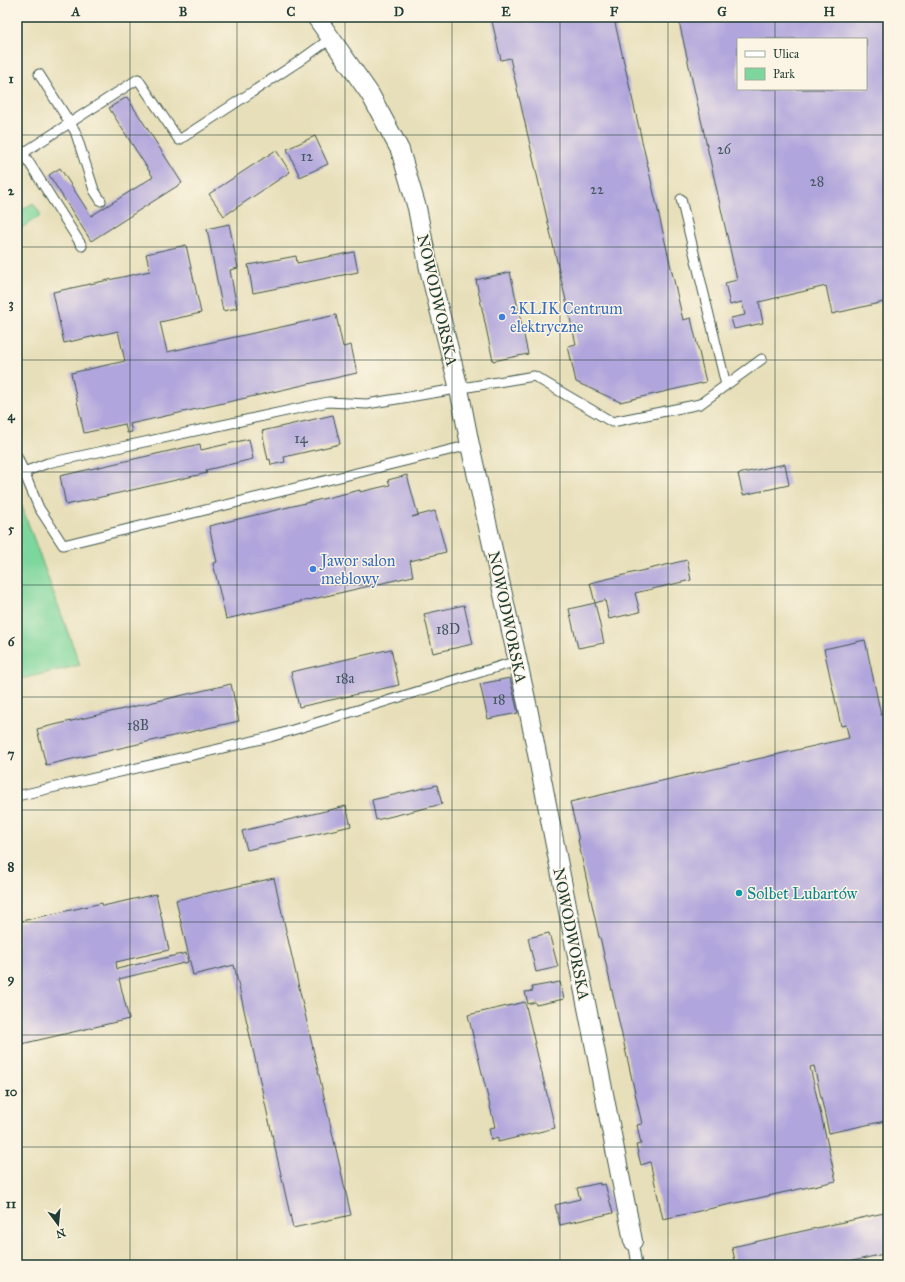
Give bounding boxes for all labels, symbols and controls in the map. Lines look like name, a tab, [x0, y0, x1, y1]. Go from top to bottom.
text: A	[71, 4, 81, 20]
text: B	[179, 4, 188, 20]
text: C	[287, 4, 296, 20]
text: D	[394, 4, 404, 20]
text: E	[501, 4, 511, 20]
text: F	[610, 4, 619, 20]
text: G	[717, 4, 727, 20]
text: H	[823, 4, 835, 20]
legend	[737, 38, 867, 90]
text: Ulica	[773, 47, 800, 61]
text: Park	[773, 67, 795, 81]
text: 1	[8, 71, 14, 87]
house number: 26	[717, 141, 732, 158]
house number: 12	[301, 148, 313, 165]
house number: 28	[810, 173, 824, 190]
house number: 22	[590, 181, 604, 198]
text: 2	[8, 183, 15, 199]
street label: NOWODWORSKA	[413, 232, 462, 368]
text: 3	[8, 296, 14, 312]
place label: 2KLIK Centrum elektryczne	[510, 299, 623, 336]
marker: 2KLIK Centrum elektryczne	[497, 312, 507, 322]
text: 4	[7, 408, 15, 424]
house number: 14	[294, 430, 309, 447]
text: 5	[8, 521, 15, 537]
street label: NOWODWORSKA	[484, 549, 531, 685]
place label: Jawor salon meblowy	[319, 551, 396, 588]
marker: Jawor salon meblowy	[308, 564, 318, 574]
house number: 18D	[436, 621, 460, 638]
text: 6	[8, 634, 16, 650]
house number: 18a	[336, 670, 355, 687]
house number: 18	[493, 691, 505, 708]
house number: 18B	[127, 717, 149, 734]
text: 7	[8, 746, 15, 762]
text: 8	[8, 859, 15, 875]
street label: NOWODWORSKA	[549, 866, 594, 1002]
place label: Solbet Lubartów	[747, 884, 858, 903]
marker: Solbet Lubartów	[734, 888, 744, 898]
text: 9	[8, 971, 15, 987]
text: 10	[5, 1084, 18, 1100]
text: 11	[6, 1196, 16, 1212]
north arrow	[38, 1204, 78, 1244]
text: N	[54, 1226, 67, 1241]

